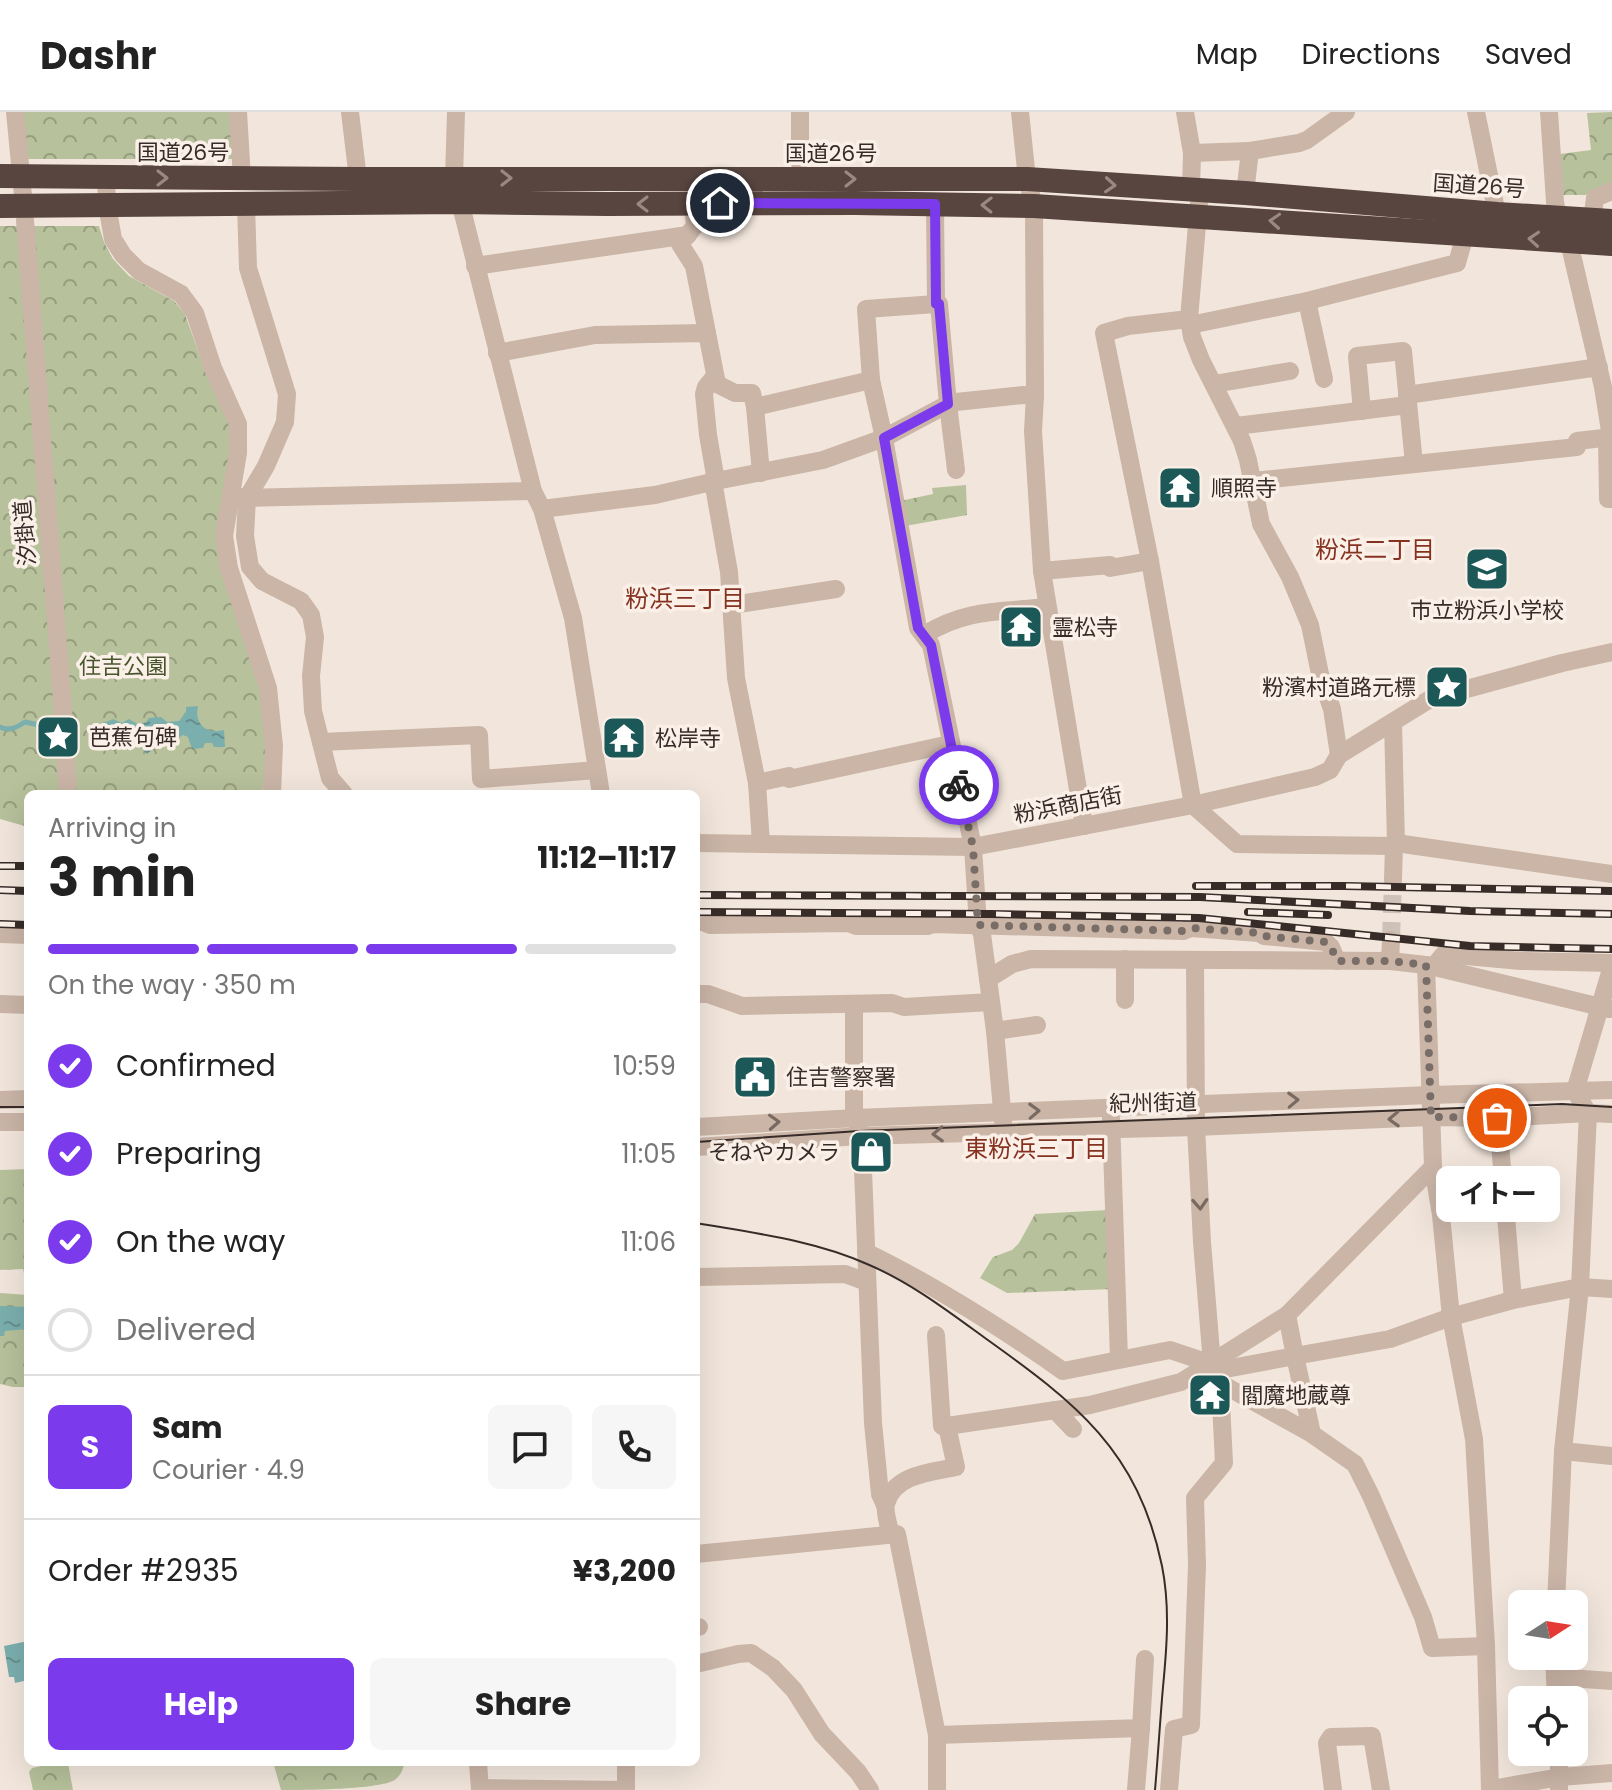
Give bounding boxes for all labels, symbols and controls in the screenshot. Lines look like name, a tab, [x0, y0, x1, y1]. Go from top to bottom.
text: Dashr	[40, 29, 157, 82]
text: Map	[1196, 35, 1258, 74]
text: Directions	[1302, 35, 1441, 74]
text: Saved	[1485, 35, 1572, 74]
street label: 国道26号	[137, 137, 229, 168]
street label: 国道26号	[785, 138, 877, 169]
street label: 国道26号	[1432, 167, 1526, 205]
one-way arrow	[156, 169, 169, 187]
pin	[686, 169, 754, 237]
one-way arrow	[500, 170, 513, 187]
one-way arrow	[844, 170, 857, 188]
one-way arrow	[1104, 176, 1117, 193]
icon: home	[698, 181, 742, 225]
one-way arrow	[636, 195, 649, 213]
one-way arrow	[980, 196, 993, 214]
one-way arrow	[1268, 213, 1281, 230]
one-way arrow	[1527, 231, 1540, 248]
temple icon: 順照寺	[1156, 464, 1204, 512]
place label: 順照寺	[1211, 473, 1277, 504]
street label: 汐掛道	[7, 499, 43, 567]
district label: 粉浜二丁目	[1315, 533, 1435, 566]
school or university icon: 市立粉浜小学校	[1463, 545, 1511, 593]
district label: 粉浜三丁目	[625, 582, 745, 615]
place label: 市立粉浜小学校	[1410, 595, 1564, 626]
temple icon: 霊松寺	[997, 603, 1045, 651]
place label: 霊松寺	[1052, 612, 1118, 643]
park label: 住吉公園	[79, 651, 167, 682]
place icon: 粉濱村道路元標	[1423, 663, 1471, 711]
place label: 粉濱村道路元標	[1262, 672, 1416, 703]
place icon: 芭蕉句碑	[34, 713, 82, 761]
temple icon: 松岸寺	[600, 714, 648, 762]
place label: 芭蕉句碑	[89, 722, 177, 753]
place label: 松岸寺	[655, 723, 721, 754]
courier	[919, 745, 999, 825]
icon: bike	[937, 763, 981, 807]
street label: 粉浜商店街	[1011, 779, 1125, 831]
text: Arriving in	[48, 810, 177, 846]
text: 11:12–11:17	[537, 836, 676, 879]
text: 3 min	[48, 841, 196, 914]
text: On the way · 350 m	[48, 967, 296, 1003]
icon: check	[48, 1044, 92, 1088]
text: Confirmed	[116, 1044, 276, 1087]
text: 10:59	[613, 1048, 676, 1084]
public building icon: 住吉警察署	[731, 1053, 779, 1101]
place label: 住吉警察署	[786, 1062, 896, 1093]
pin	[1463, 1084, 1531, 1152]
street label: 紀州街道	[1109, 1087, 1197, 1119]
one-way arrow	[1287, 1092, 1300, 1109]
icon: bag	[1475, 1096, 1519, 1140]
one-way arrow	[1028, 1102, 1041, 1119]
one-way arrow	[1387, 1110, 1400, 1127]
one-way arrow	[768, 1114, 781, 1131]
one-way arrow	[931, 1125, 944, 1142]
shop icon: そねやカメラ	[847, 1128, 895, 1176]
icon: check	[48, 1132, 92, 1176]
text: Preparing	[116, 1132, 262, 1175]
district label: 東粉浜三丁目	[964, 1132, 1108, 1165]
text: 11:05	[621, 1136, 676, 1172]
place label: そねやカメラ	[708, 1137, 840, 1168]
callout: イトー	[1435, 1166, 1559, 1222]
text: イトー	[1459, 1176, 1537, 1212]
one-way arrow	[1191, 1198, 1208, 1211]
icon: check	[48, 1220, 92, 1264]
text: On the way	[116, 1220, 285, 1263]
text: 11:06	[621, 1224, 676, 1260]
text: Delivered	[116, 1308, 256, 1351]
temple icon: 閻魔地蔵尊	[1186, 1371, 1234, 1419]
place label: 閻魔地蔵尊	[1241, 1380, 1351, 1411]
button: chat	[488, 1405, 572, 1489]
button: phone	[592, 1405, 676, 1489]
text: Sam	[152, 1406, 223, 1449]
text: S	[81, 1425, 99, 1468]
text: Courier · 4.9	[152, 1452, 305, 1488]
text: Order #2935	[48, 1549, 239, 1592]
text: ¥3,200	[573, 1549, 676, 1592]
north arrow	[1508, 1590, 1588, 1670]
map controls	[1508, 1590, 1588, 1766]
button: Help	[48, 1658, 354, 1750]
button: Share	[370, 1658, 676, 1750]
button: locate	[1508, 1686, 1588, 1766]

